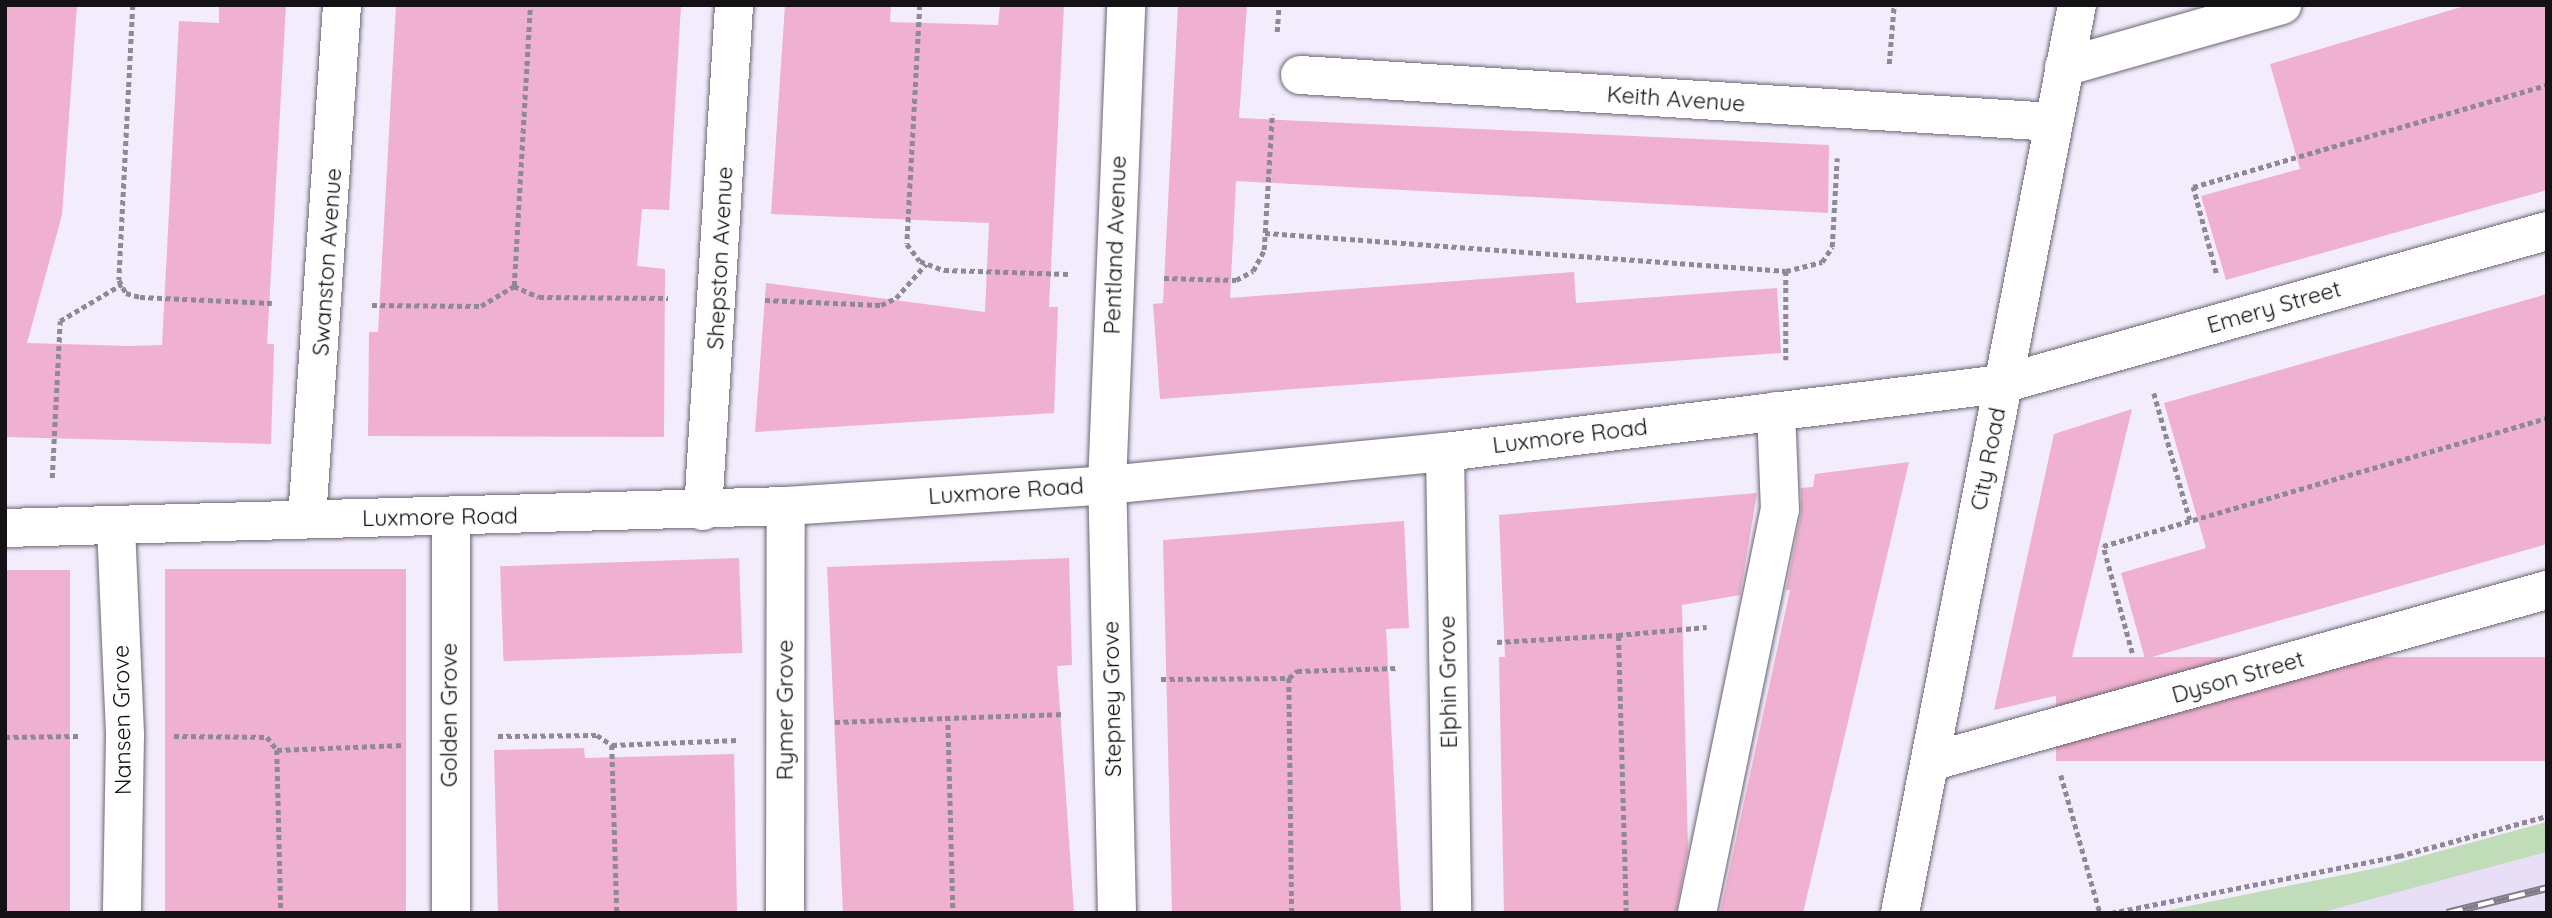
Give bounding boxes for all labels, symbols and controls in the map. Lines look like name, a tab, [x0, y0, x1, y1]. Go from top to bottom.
street label: Keith Avenue	[1606, 80, 1746, 118]
street label: Pentland Avenue	[1098, 155, 1132, 335]
street label: Shepston Avenue	[701, 166, 739, 350]
street label: Swanston Avenue	[307, 167, 347, 357]
street label: Emery Street	[2204, 275, 2344, 339]
street label: City Road	[1965, 405, 2011, 513]
street label: Luxmore Road	[1491, 413, 1649, 459]
street label: Luxmore Road	[927, 472, 1085, 510]
street label: Luxmore Road	[362, 502, 518, 532]
street label: Elphin Grove	[1433, 615, 1463, 749]
street label: Stepney Grove	[1097, 621, 1127, 777]
street label: Rymer Grove	[771, 640, 799, 780]
street label: Golden Grove	[435, 643, 463, 787]
street label: Nansen Grove	[107, 645, 137, 795]
street label: Dyson Street	[2169, 645, 2307, 709]

